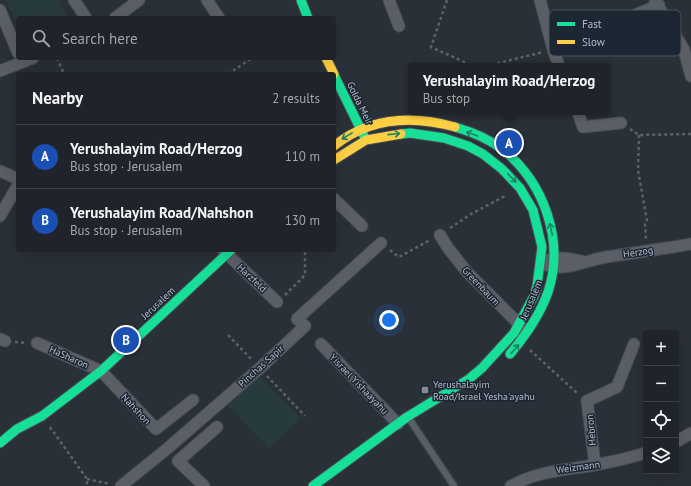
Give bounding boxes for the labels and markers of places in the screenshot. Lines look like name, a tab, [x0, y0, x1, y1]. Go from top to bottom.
pin: A	[496, 128, 522, 158]
pin: B	[113, 325, 139, 355]
place label: Yerushalayim Road/Israel Yesha'ayahu	[433, 378, 535, 403]
marker: Yerushalayim Road/Israel Yesha'ayahu	[420, 385, 430, 395]

